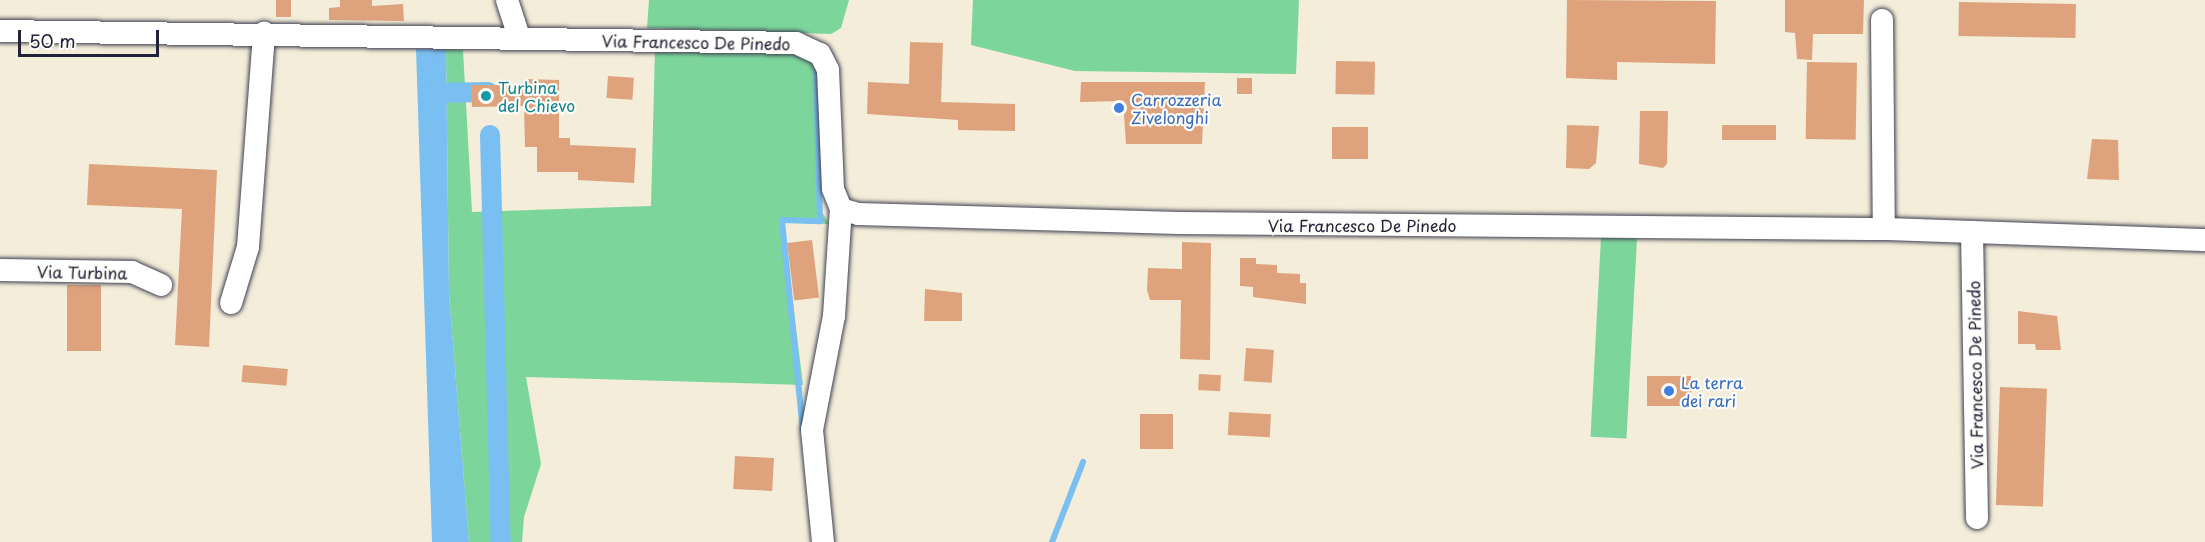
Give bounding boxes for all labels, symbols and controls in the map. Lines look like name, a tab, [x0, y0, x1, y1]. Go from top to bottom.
scale bar	[21, 18, 162, 56]
text: 50 m	[29, 27, 76, 54]
street label: Via Francesco De Pinedo	[602, 31, 790, 53]
place label: Turbina del Chievo	[498, 77, 576, 115]
marker: Turbina del Chievo	[479, 89, 493, 103]
place label: Carrozzeria Zivelonghi	[1131, 89, 1222, 127]
marker: Carrozzeria Zivelonghi	[1112, 101, 1126, 115]
street label: Via Francesco De Pinedo	[1268, 215, 1456, 235]
street label: Via Turbina	[37, 262, 127, 282]
street label: Via Francesco De Pinedo	[1964, 281, 1986, 469]
place label: La terra dei rari	[1681, 372, 1744, 410]
marker: La terra dei rari	[1662, 384, 1676, 398]

